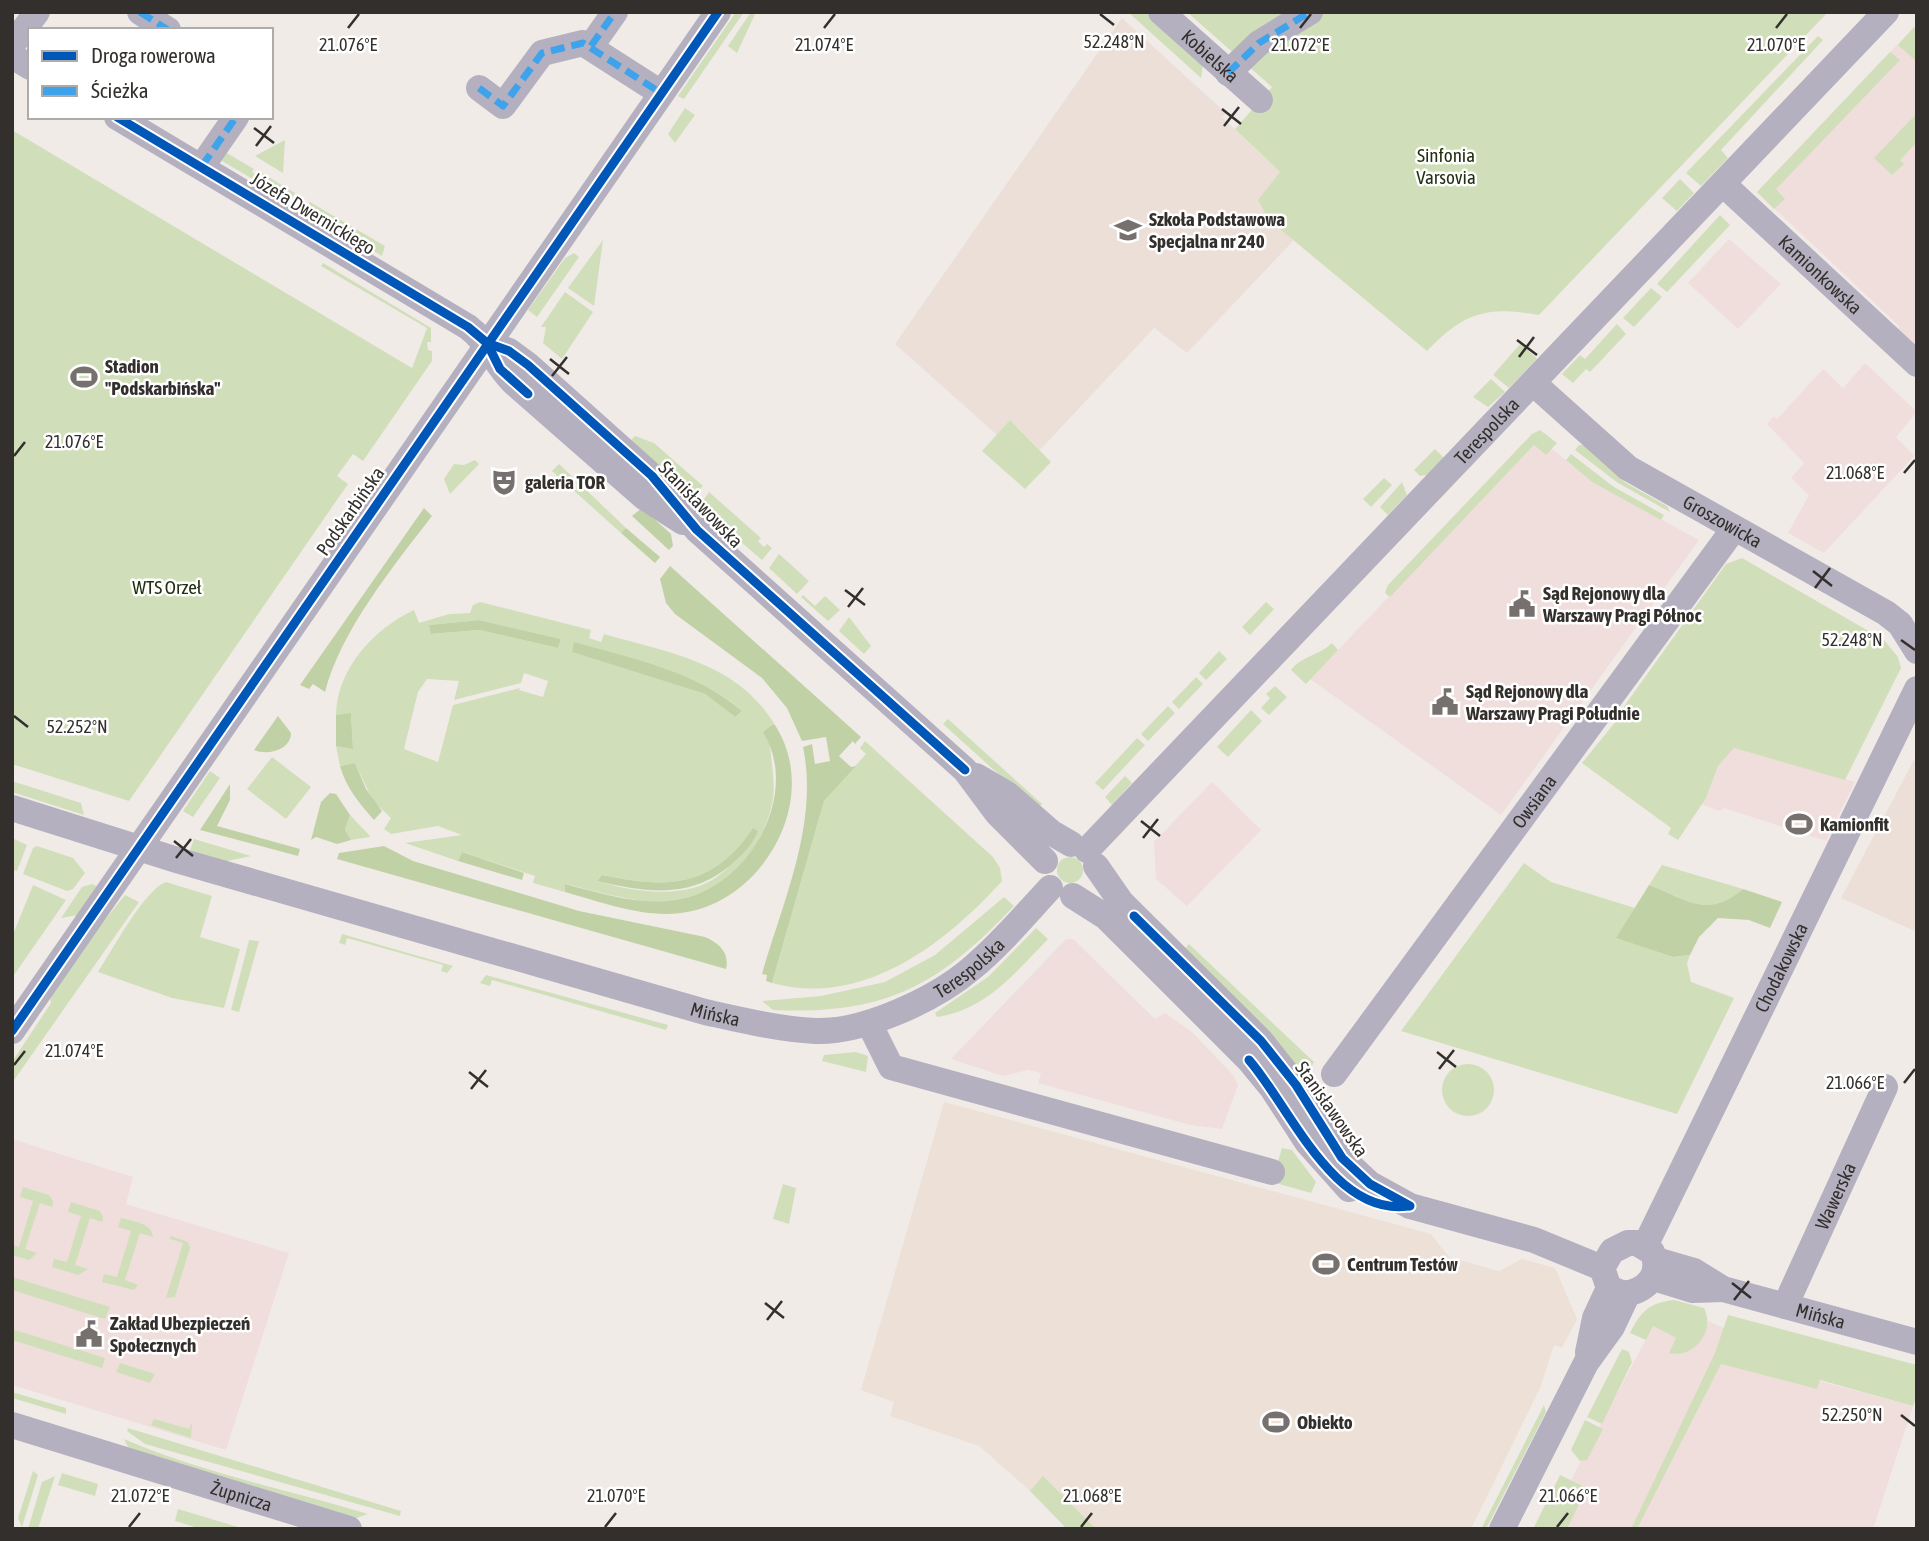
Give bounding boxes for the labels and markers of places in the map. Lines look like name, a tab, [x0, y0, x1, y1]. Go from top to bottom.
place label: Szkoła Podstawowa Specjalna nr 240	[1149, 208, 1285, 252]
school or university icon: Szkoła Podstawowa Specjalna nr 240	[1113, 215, 1143, 245]
place label: Stadion "Podskarbińska"	[105, 355, 220, 399]
sports icon: Stadion "Podskarbińska"	[69, 362, 99, 392]
theatre icon: galeria TOR	[489, 467, 519, 497]
place label: galeria TOR	[525, 471, 606, 493]
place label: Sąd Rejonowy dla Warszawy Pragi Północ	[1542, 582, 1702, 626]
public building icon: Sąd Rejonowy dla Warszawy Pragi Północ	[1507, 589, 1537, 619]
place label: Sąd Rejonowy dla Warszawy Pragi Południe	[1465, 680, 1640, 724]
public building icon: Sąd Rejonowy dla Warszawy Pragi Południe	[1430, 687, 1460, 717]
sports icon: Kamionfit	[1784, 809, 1814, 839]
place label: Kamionfit	[1820, 813, 1890, 835]
sports icon: Centrum Testów	[1311, 1249, 1341, 1279]
place label: Centrum Testów	[1347, 1253, 1458, 1275]
place label: Zakład Ubezpieczeń Społecznych	[110, 1312, 250, 1356]
public building icon: Zakład Ubezpieczeń Społecznych	[74, 1319, 104, 1349]
sports icon: Obiekto	[1261, 1407, 1291, 1437]
place label: Obiekto	[1297, 1411, 1353, 1433]

